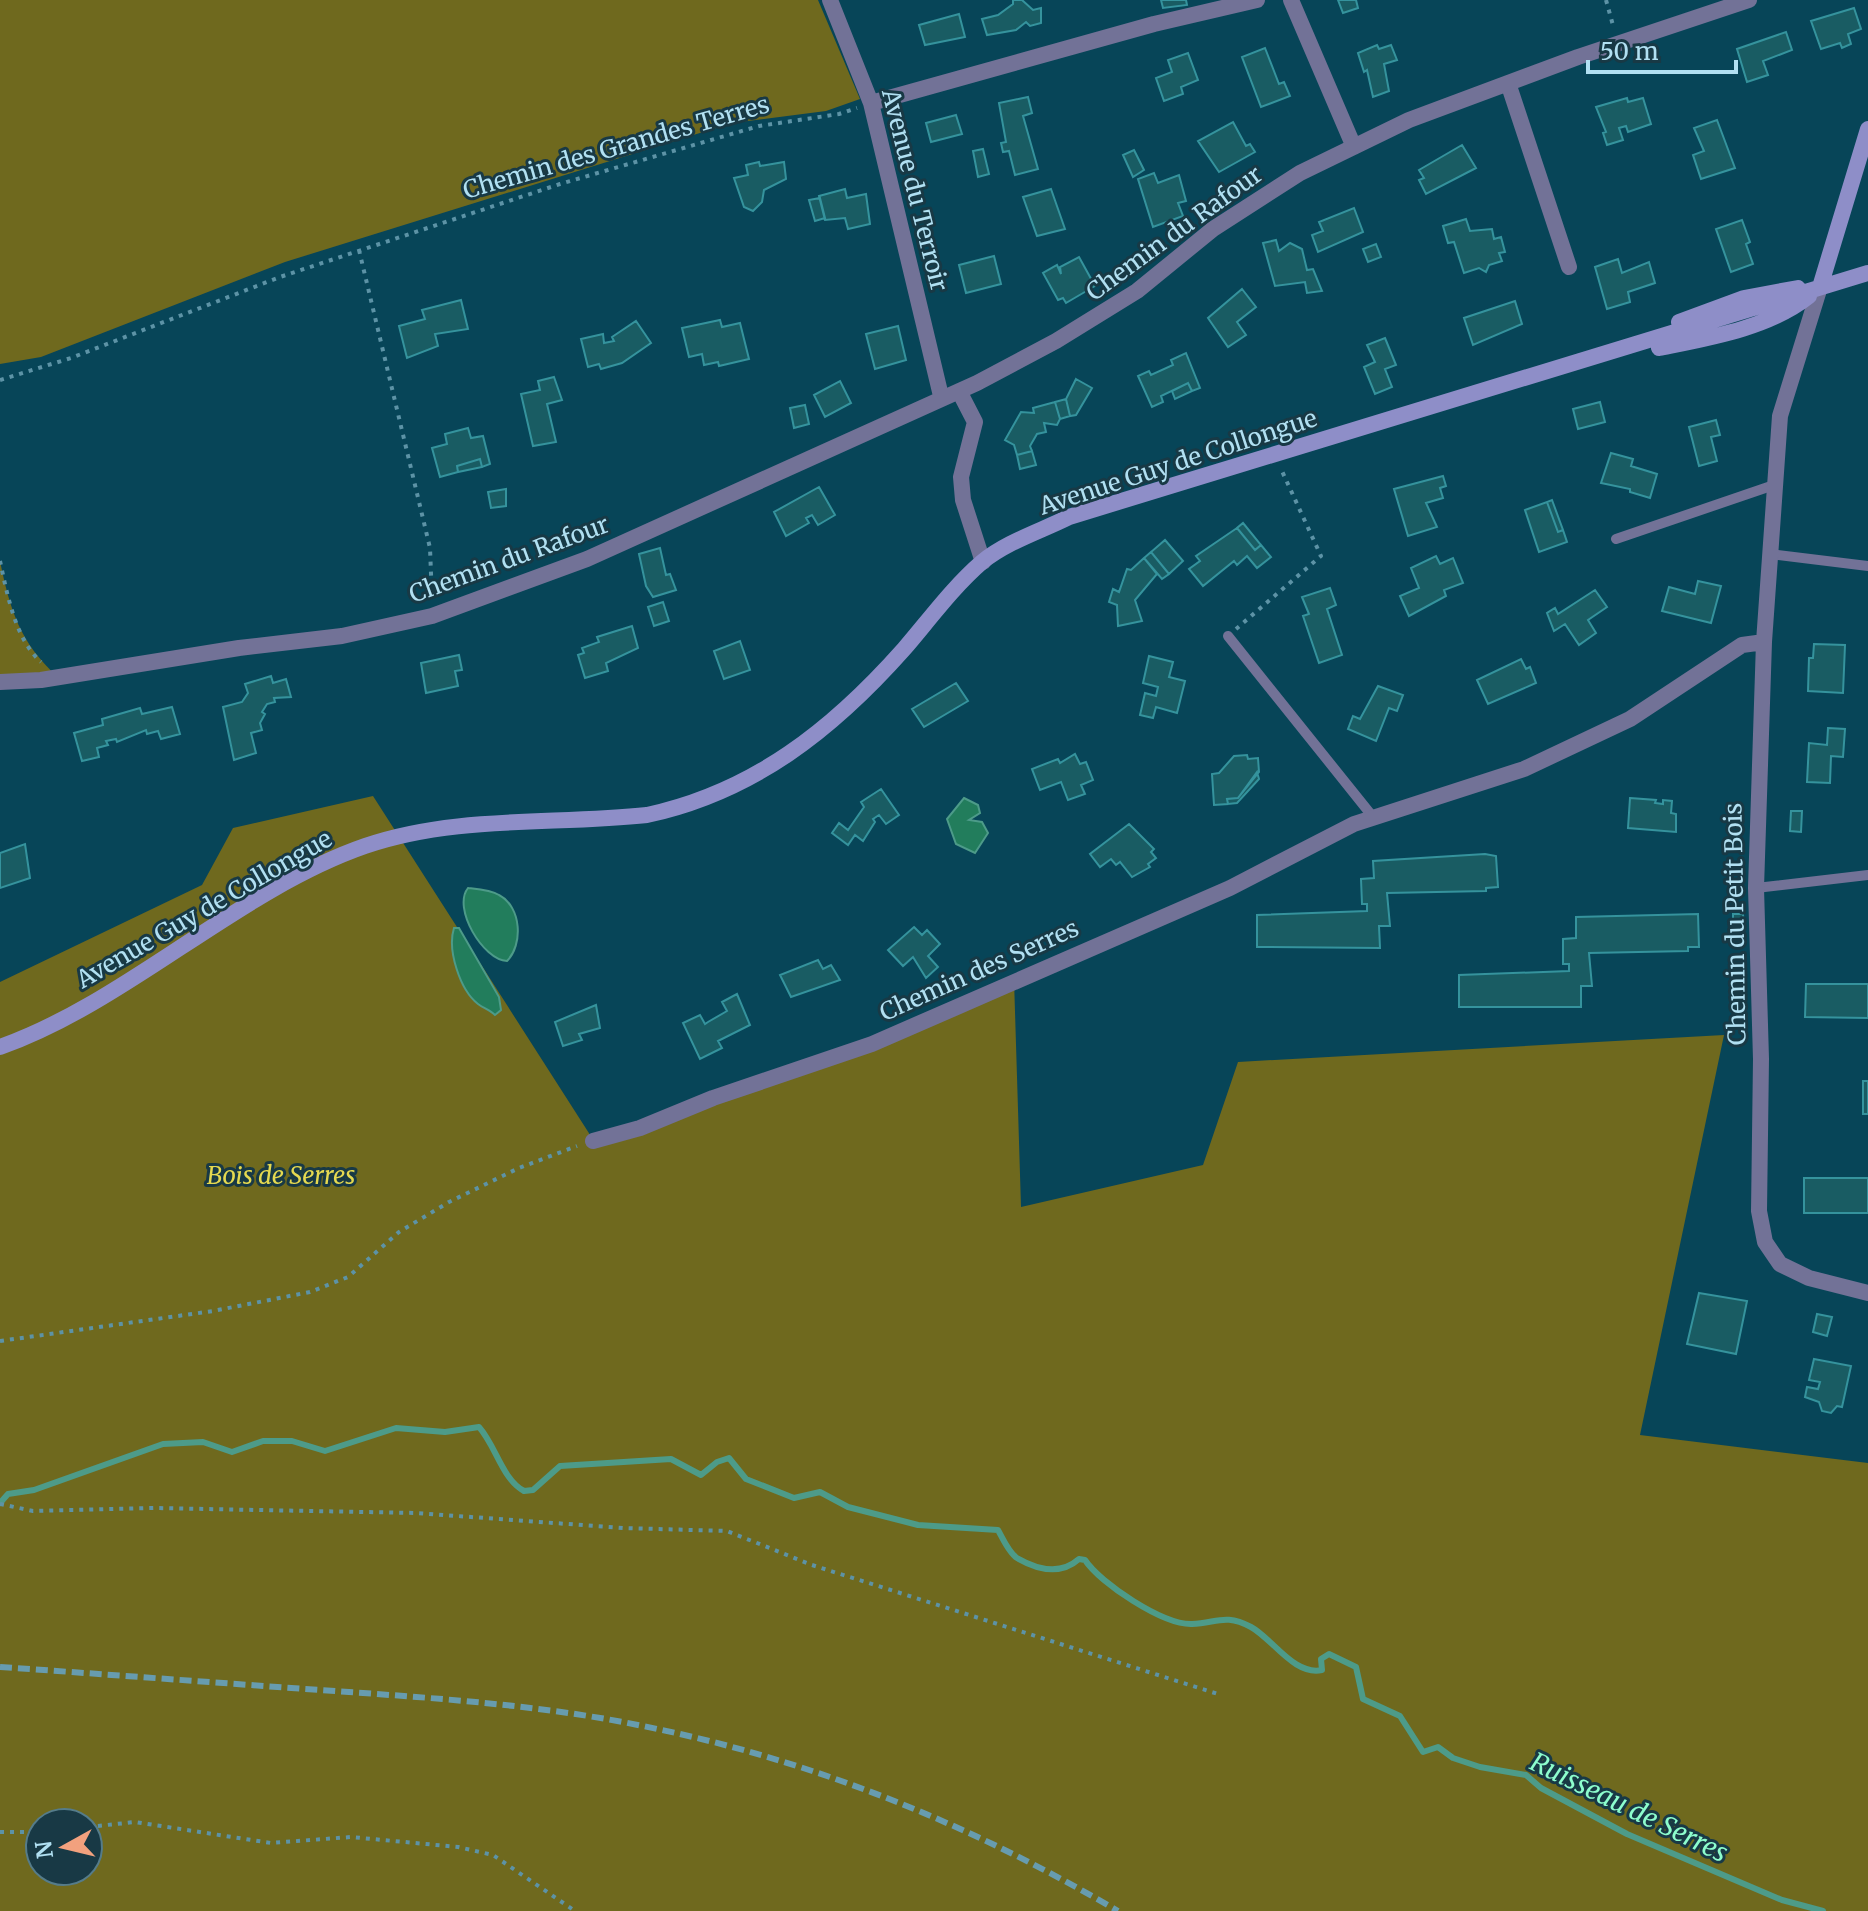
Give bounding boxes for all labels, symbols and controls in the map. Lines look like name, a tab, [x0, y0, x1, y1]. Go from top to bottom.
scale bar	[1588, 24, 1736, 74]
text: 50 m	[1600, 36, 1659, 67]
street label: Avenue du Terroir	[875, 85, 955, 294]
street label: Chemin des Grandes Terres	[459, 88, 773, 206]
street label: Chemin du Rafour	[1080, 159, 1268, 307]
street label: Avenue Guy de Collongue	[1034, 402, 1321, 522]
street label: Chemin du Rafour	[405, 508, 613, 610]
street label: Chemin du Petit Bois	[1717, 803, 1753, 1045]
street label: Avenue Guy de Collongue	[70, 823, 337, 995]
street label: Chemin des Serres	[875, 912, 1083, 1028]
park label: Bois de Serres	[207, 1160, 355, 1191]
water label: Ruisseau de Serres	[1525, 1745, 1733, 1869]
north arrow	[24, 1807, 104, 1887]
text: N	[29, 1839, 59, 1860]

